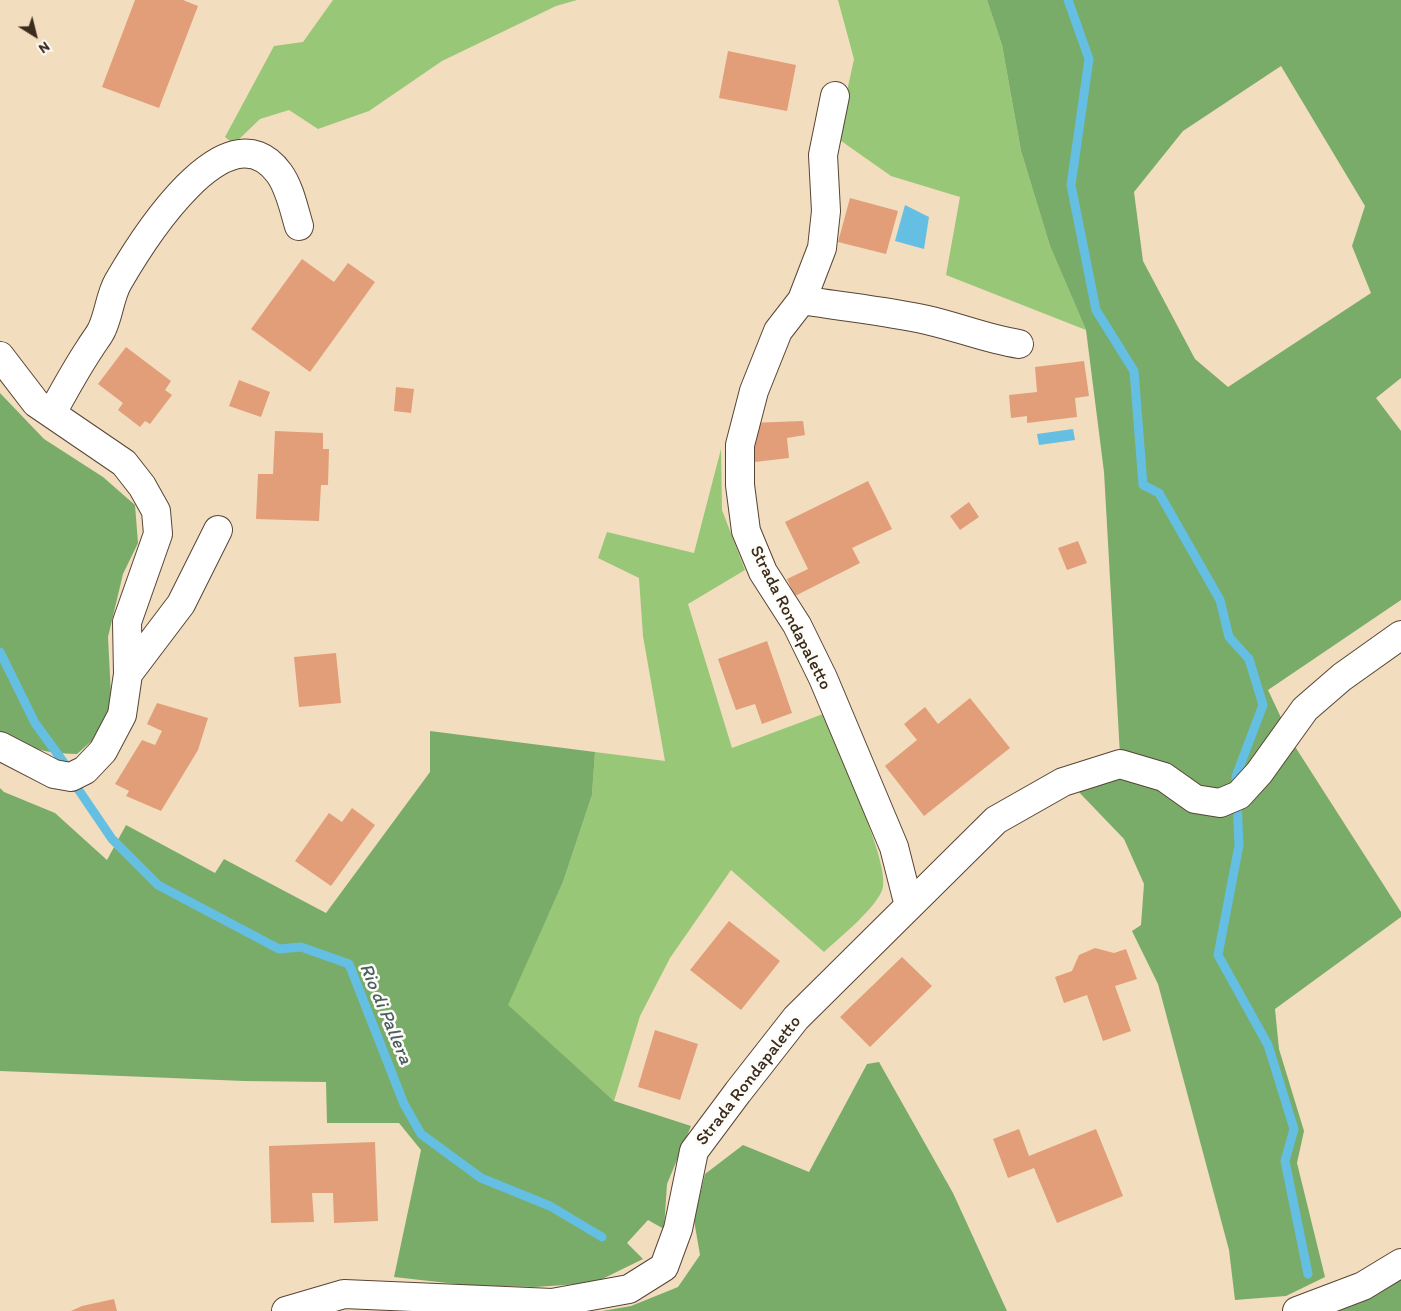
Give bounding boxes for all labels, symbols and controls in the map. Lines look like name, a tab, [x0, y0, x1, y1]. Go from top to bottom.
north arrow	[10, 10, 60, 60]
text: N	[35, 38, 53, 57]
street label: Strada Rondapaletto	[744, 542, 836, 694]
water label: Rio di Pallera	[354, 960, 416, 1068]
street label: Strada Rondapaletto	[692, 1012, 806, 1150]

